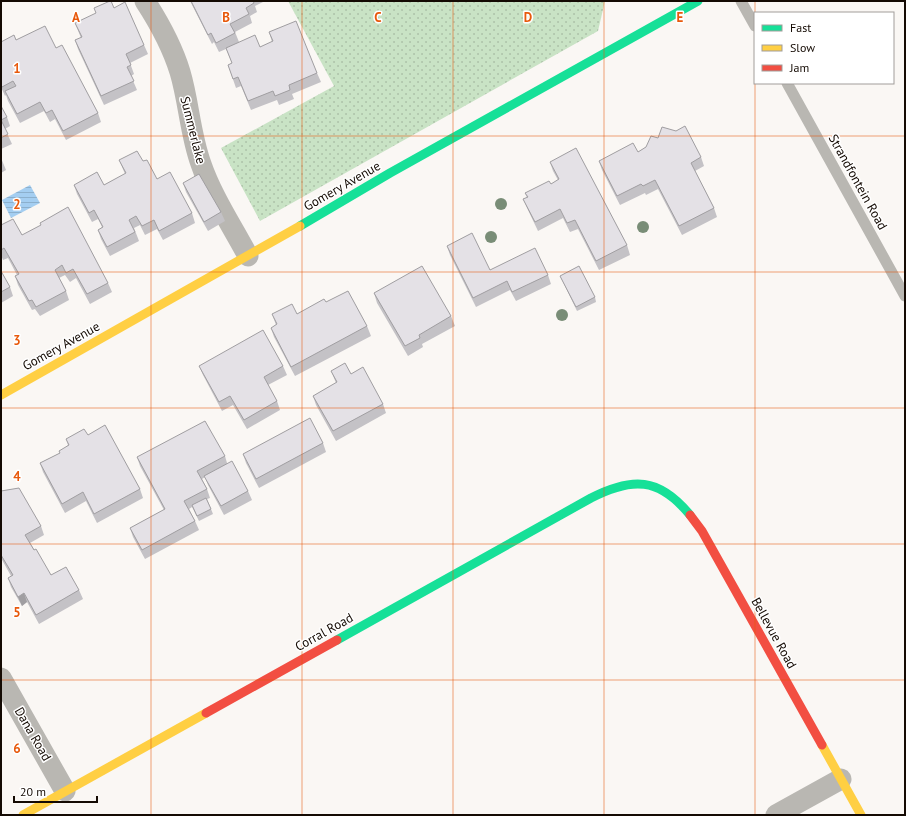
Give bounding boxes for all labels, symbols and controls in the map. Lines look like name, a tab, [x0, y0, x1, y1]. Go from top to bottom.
text: A	[72, 9, 80, 26]
text: B	[222, 9, 230, 26]
text: C	[374, 9, 382, 26]
text: D	[524, 9, 532, 26]
text: E	[677, 9, 684, 26]
legend	[754, 12, 894, 84]
text: Fast	[790, 20, 811, 35]
text: Slow	[790, 40, 815, 55]
text: 1	[13, 60, 21, 77]
text: Jam	[789, 60, 809, 75]
street label: Summerlake	[176, 94, 210, 166]
street label: Strandfontein Road	[825, 131, 891, 233]
street label: Gomery Avenue	[301, 157, 383, 215]
text: 2	[13, 196, 21, 213]
street label: Gomery Avenue	[19, 318, 103, 374]
text: 3	[13, 332, 21, 349]
text: 4	[13, 468, 21, 485]
street label: Bellevue Road	[747, 594, 801, 672]
text: 5	[13, 604, 21, 621]
street label: Corral Road	[292, 609, 356, 655]
street label: Dana Road	[11, 704, 55, 764]
text: 6	[13, 740, 21, 757]
scale bar	[14, 778, 97, 804]
text: 20 m	[20, 784, 46, 799]

